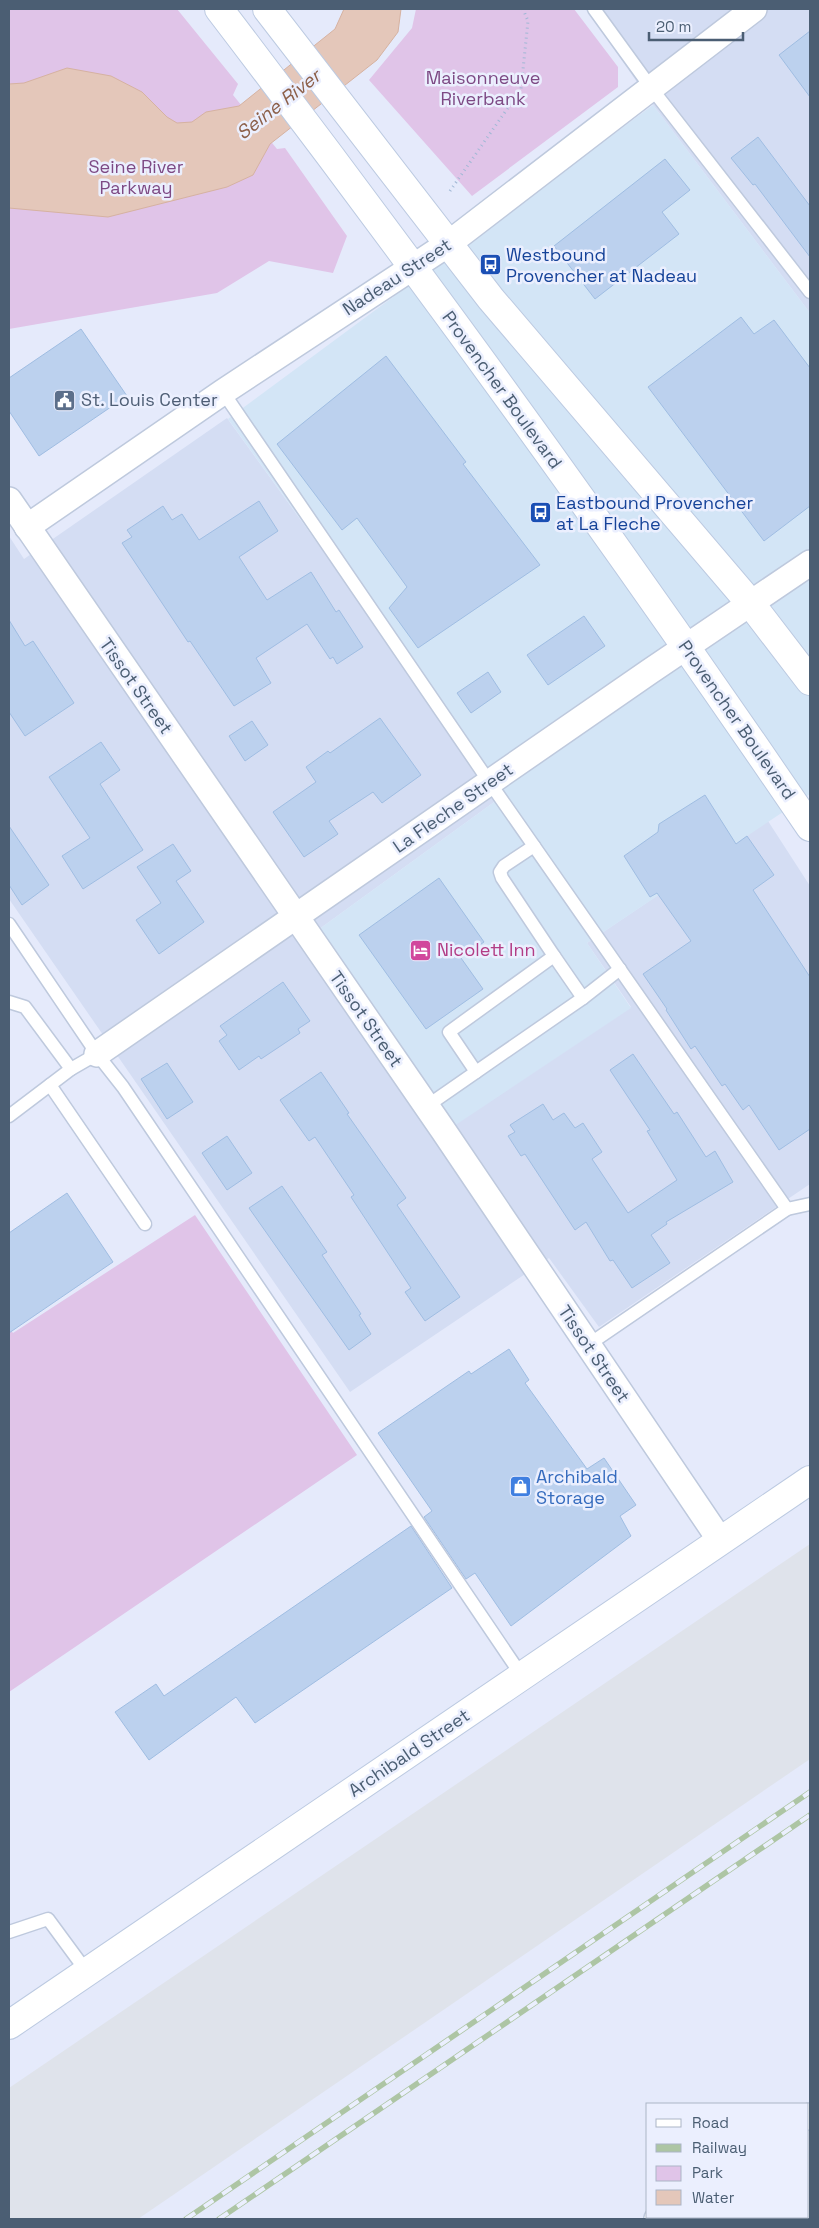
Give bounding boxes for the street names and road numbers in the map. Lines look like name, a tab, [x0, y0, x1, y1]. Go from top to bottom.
street label: Nadeau Street	[338, 233, 455, 320]
street label: Provencher Boulevard	[437, 306, 567, 473]
street label: Tissot Street	[95, 633, 178, 738]
street label: Provencher Boulevard	[674, 636, 801, 804]
street label: La Fleche Street	[388, 758, 517, 858]
street label: Tissot Street	[325, 966, 408, 1071]
street label: Tissot Street	[553, 1301, 635, 1407]
street label: Archibald Street	[344, 1703, 474, 1802]

